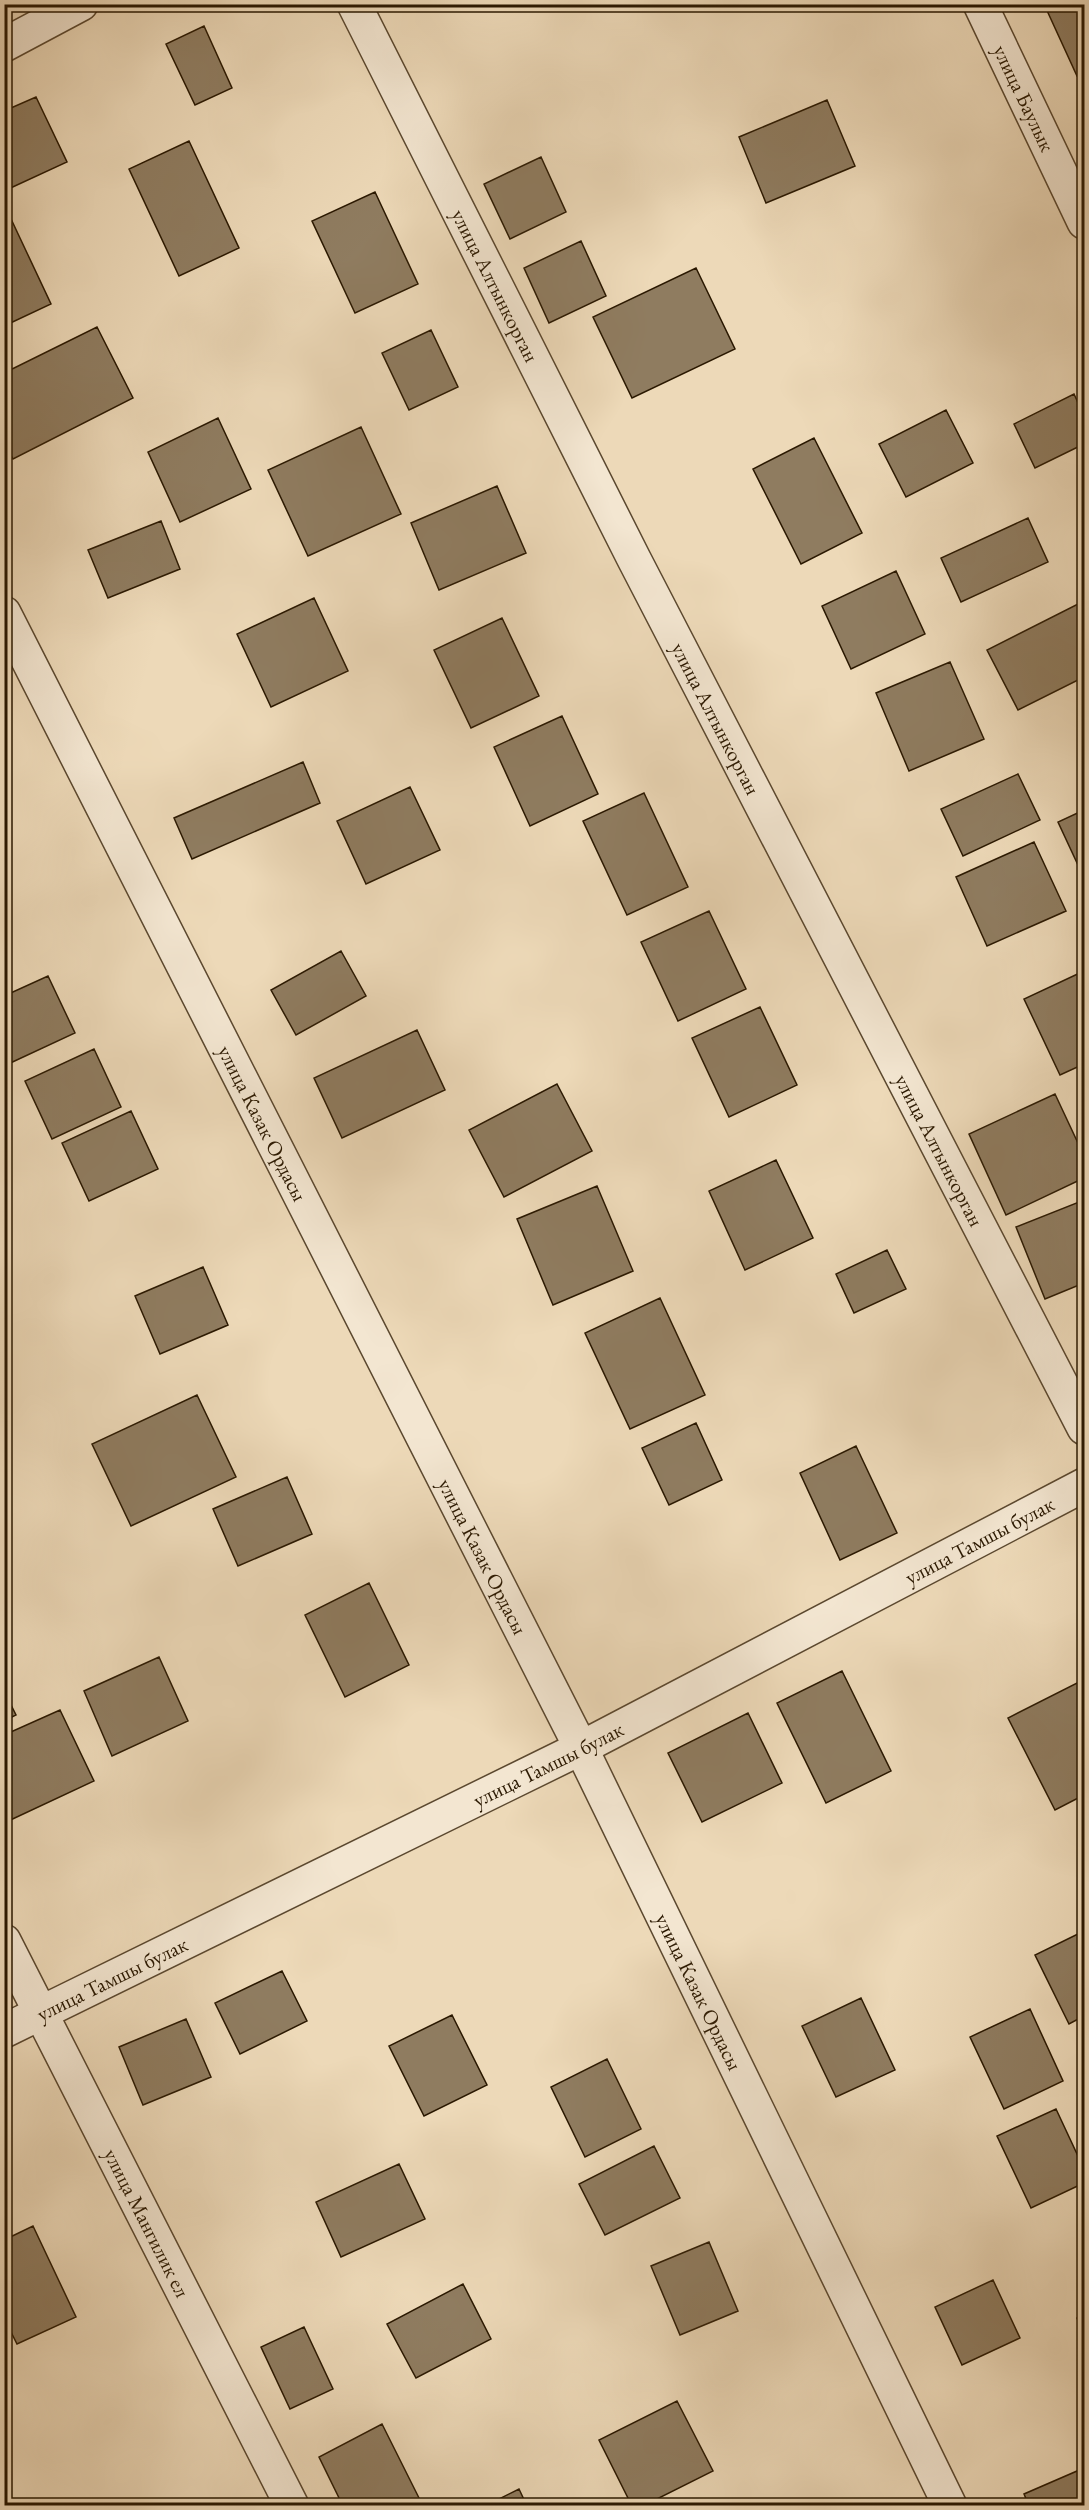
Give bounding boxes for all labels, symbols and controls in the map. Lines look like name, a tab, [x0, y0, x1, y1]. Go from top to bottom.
street label: улица Баулык	[988, 40, 1062, 156]
street label: улица Алтынкорган	[446, 204, 546, 366]
street label: улица Алтынкорган	[666, 637, 767, 799]
street label: улица Казак Ордасы	[212, 1040, 314, 1206]
street label: улица Алтынкорган	[889, 1069, 991, 1231]
street label: улица Казак Ордасы	[433, 1474, 534, 1639]
street label: улица Тамшы булак	[900, 1490, 1059, 1590]
street label: улица Тамшы булак	[468, 1715, 628, 1813]
street label: улица Казак Ордасы	[650, 1908, 749, 2075]
street label: улица Тамшы булак	[32, 1930, 192, 2027]
street label: улица Мангилик ел	[98, 2144, 197, 2301]

